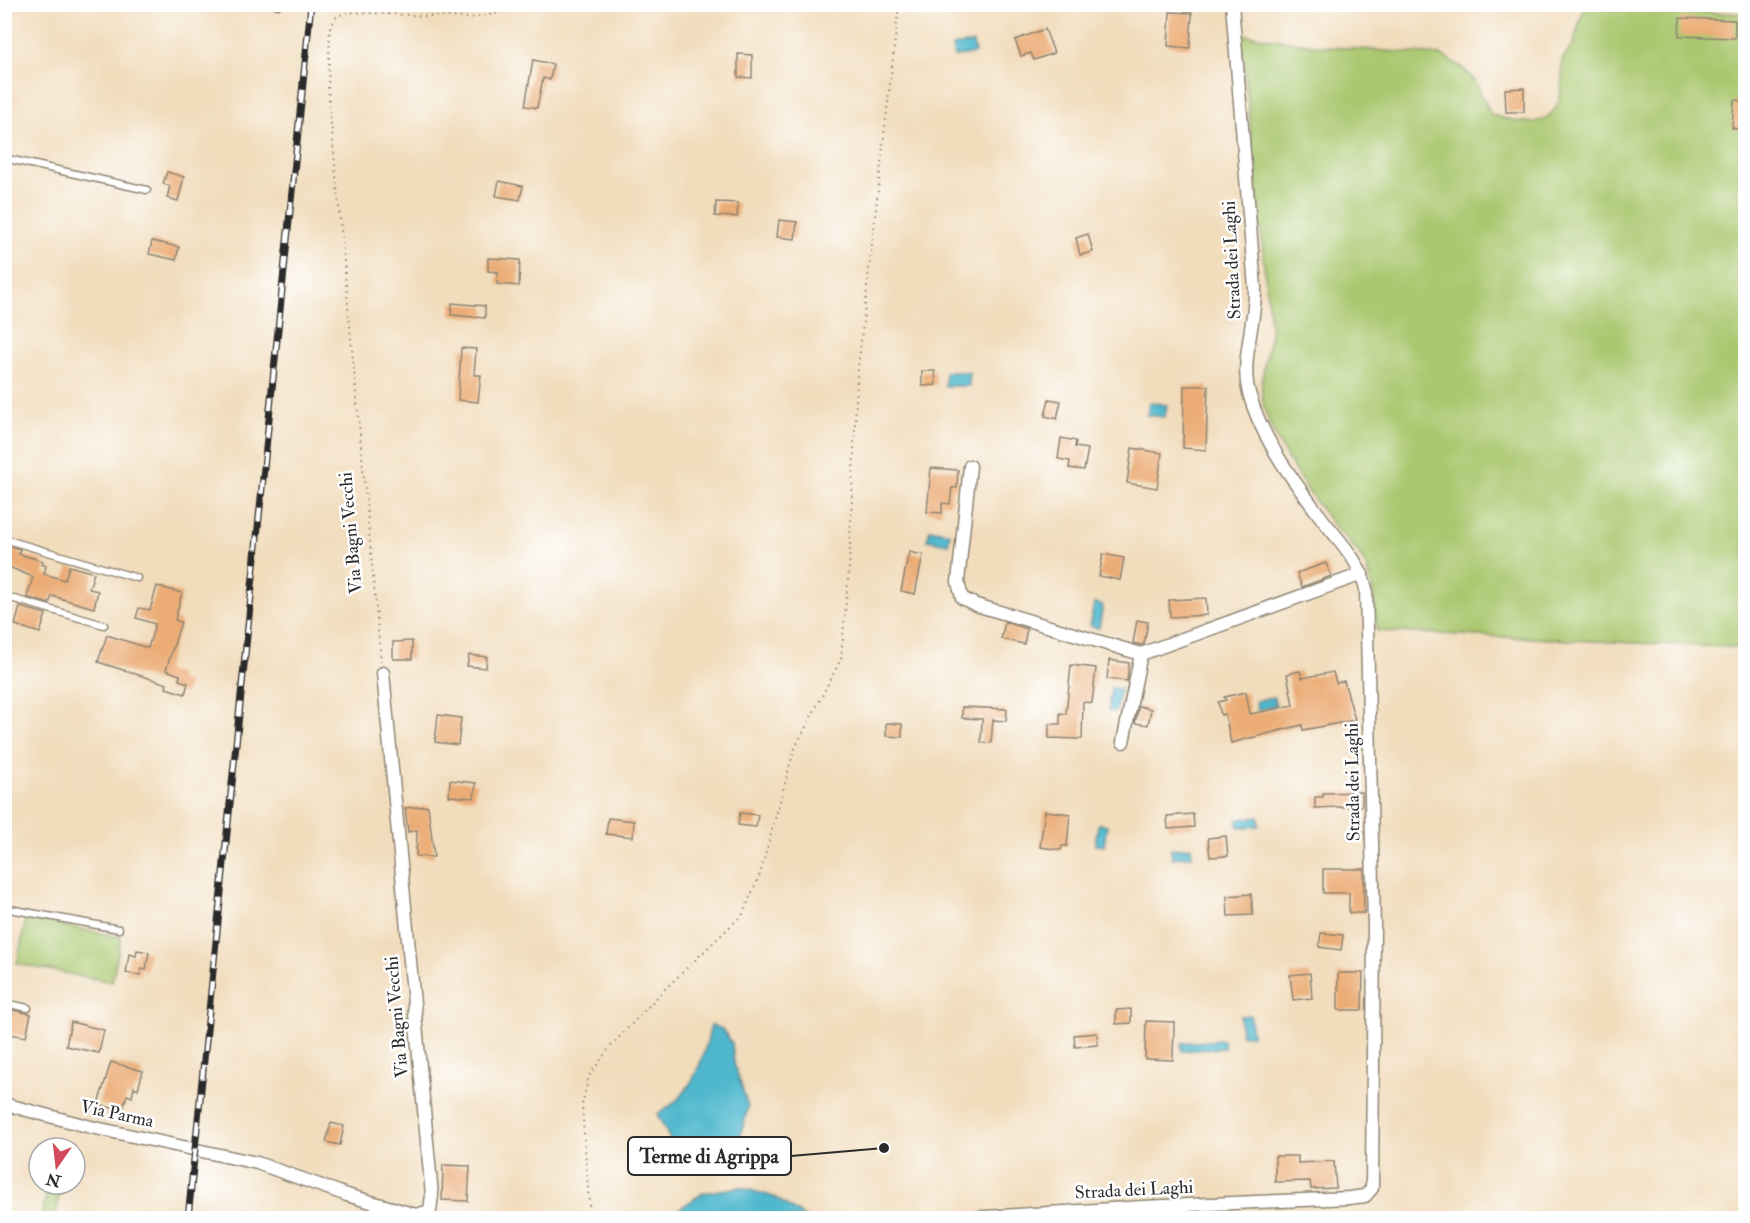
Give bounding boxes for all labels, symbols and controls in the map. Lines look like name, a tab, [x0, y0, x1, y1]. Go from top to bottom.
street label: Strada dei Laghi	[1217, 200, 1247, 320]
street label: Via Bagni Vecchi	[334, 471, 368, 595]
street label: Strada dei Laghi	[1340, 722, 1366, 841]
street label: Via Bagni Vecchi	[380, 955, 414, 1079]
street label: Via Parma	[78, 1095, 156, 1133]
north arrow	[27, 1136, 87, 1196]
callout: Terme di Agrippa	[628, 1137, 791, 1175]
text: Terme di Agrippa	[638, 1144, 779, 1170]
text: N	[44, 1168, 64, 1191]
street label: Strada dei Laghi	[1074, 1175, 1194, 1205]

